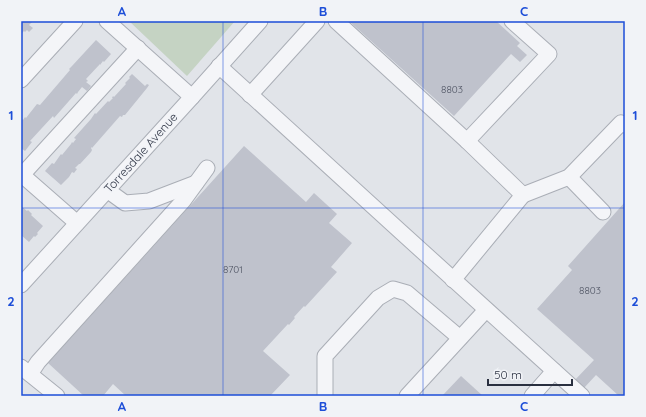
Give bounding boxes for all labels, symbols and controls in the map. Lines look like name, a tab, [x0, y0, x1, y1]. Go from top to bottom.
text: A	[118, 3, 127, 19]
text: B	[319, 3, 327, 19]
text: C	[520, 3, 528, 19]
house number: 8803	[441, 83, 463, 96]
text: 1	[8, 107, 14, 123]
text: 1	[632, 107, 638, 123]
street label: Torresdale Avenue	[101, 109, 181, 196]
house number: 8701	[223, 263, 243, 276]
house number: 8803	[579, 284, 601, 297]
text: 2	[7, 293, 15, 309]
text: 2	[631, 293, 639, 309]
scale bar	[488, 361, 572, 387]
text: 50 m	[494, 367, 522, 382]
text: A	[118, 398, 127, 414]
text: B	[319, 398, 327, 414]
text: C	[520, 398, 528, 414]

